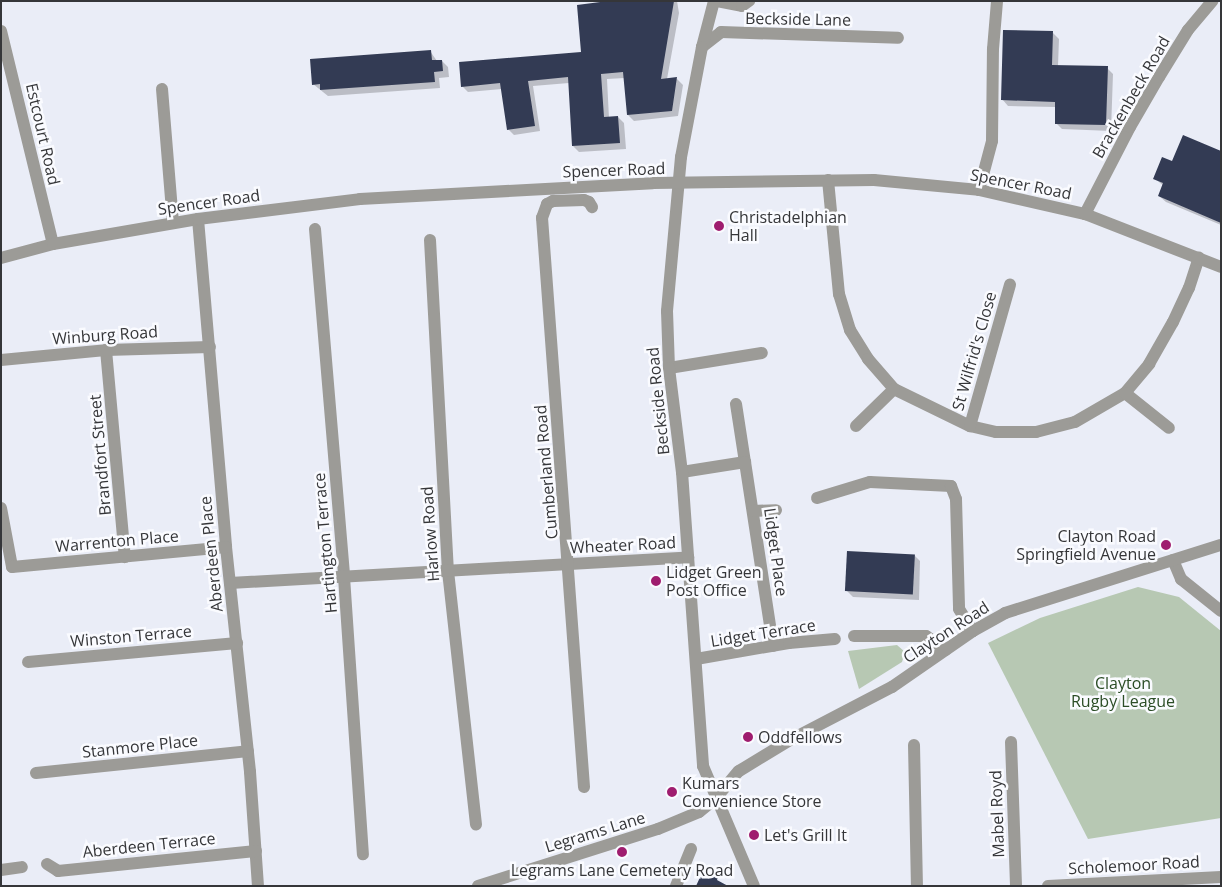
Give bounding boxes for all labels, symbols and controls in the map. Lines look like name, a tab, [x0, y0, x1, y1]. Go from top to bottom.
street label: Beckside Lane	[745, 8, 851, 30]
street label: Brackenbeck Road	[1088, 33, 1174, 161]
street label: Estcourt Road	[22, 81, 64, 187]
street label: Spencer Road	[562, 159, 666, 181]
street label: Spencer Road	[969, 165, 1073, 203]
street label: Spencer Road	[157, 185, 261, 219]
place label: Christadelphian Hall	[729, 207, 847, 245]
marker: Christadelphian Hall	[713, 220, 725, 232]
street label: St Wilfrid's Close	[948, 289, 1000, 413]
street label: Winburg Road	[52, 322, 158, 348]
street label: Beckside Road	[643, 346, 673, 456]
street label: Brandfort Street	[85, 394, 115, 516]
street label: Cumberland Road	[531, 404, 561, 540]
street label: Hartington Terrace	[309, 472, 341, 614]
street label: Harlow Road	[417, 486, 443, 582]
street label: Aberdeen Place	[195, 495, 227, 613]
street label: Lidget Place	[760, 507, 792, 597]
street label: Warrenton Place	[54, 526, 180, 556]
place label: Clayton Road Springfield Avenue	[1016, 526, 1156, 564]
street label: Wheater Road	[570, 533, 676, 557]
marker: Clayton Road Springfield Avenue	[1160, 539, 1172, 551]
place label: Lidget Green Post Office	[666, 562, 762, 600]
marker: Lidget Green Post Office	[650, 575, 662, 587]
street label: Clayton Road	[899, 597, 993, 667]
street label: Lidget Terrace	[709, 615, 817, 651]
street label: Winston Terrace	[69, 621, 193, 651]
park label: Clayton Rugby League	[1071, 673, 1175, 711]
place label: Oddfellows	[758, 727, 842, 747]
street label: Stanmore Place	[81, 730, 199, 762]
marker: Oddfellows	[742, 731, 754, 743]
street label: Mabel Royd	[986, 770, 1008, 858]
place label: Kumars Convenience Store	[682, 773, 822, 811]
marker: Kumars Convenience Store	[666, 786, 678, 798]
street label: Legrams Lane	[542, 808, 648, 856]
place label: Let's Grill It	[764, 825, 847, 845]
street label: Aberdeen Terrace	[82, 828, 216, 862]
marker: Let's Grill It	[748, 829, 760, 841]
marker: Legrams Lane Cemetery Road	[616, 846, 628, 858]
street label: Scholemoor Road	[1068, 852, 1200, 878]
place label: Legrams Lane Cemetery Road	[511, 860, 733, 880]

